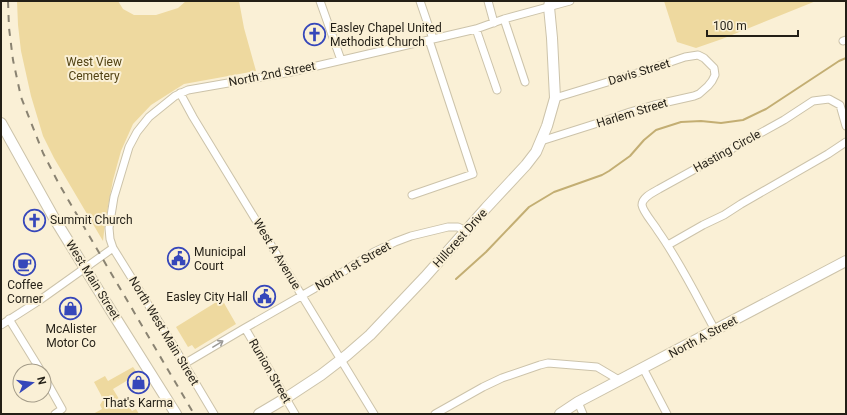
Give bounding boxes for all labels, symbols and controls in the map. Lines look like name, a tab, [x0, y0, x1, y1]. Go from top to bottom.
scale bar	[707, 12, 798, 38]
text: 100 m	[713, 19, 747, 33]
place label: Easley Chapel United Methodist Church	[330, 21, 442, 49]
church icon: Easley Chapel United Methodist Church	[302, 22, 328, 48]
park label: West View Cemetery	[66, 55, 122, 83]
street label: Davis Street	[606, 56, 672, 88]
street label: North 2nd Street	[227, 59, 317, 89]
street label: Harlem Street	[595, 96, 669, 130]
street label: Hasting Circle	[691, 127, 763, 175]
street label: Hillcrest Drive	[430, 206, 490, 270]
church icon: Summit Church	[21, 207, 47, 233]
place label: Summit Church	[50, 213, 133, 227]
street label: West A Avenue	[250, 216, 304, 292]
street label: West Main Street	[63, 238, 123, 322]
street label: North 1st Street	[313, 239, 393, 293]
place label: Municipal Court	[194, 245, 246, 273]
public building icon: Municipal Court	[166, 246, 192, 272]
cafe icon: Coffee Corner	[12, 251, 38, 277]
street label: North West Main Street	[126, 274, 202, 388]
place label: Coffee Corner	[7, 278, 43, 306]
public building icon: Easley City Hall	[251, 284, 277, 310]
place label: Easley City Hall	[166, 290, 248, 304]
shop icon: McAlister Motor Co	[58, 295, 84, 321]
street label: North A Street	[666, 313, 740, 361]
place label: McAlister Motor Co	[46, 322, 96, 350]
street label: Runion Street	[246, 336, 294, 406]
one-way arrow	[212, 339, 224, 347]
north arrow	[12, 363, 52, 403]
shop icon: That's Karma	[125, 369, 151, 395]
text: N	[34, 375, 49, 386]
place label: That's Karma	[103, 396, 173, 410]

